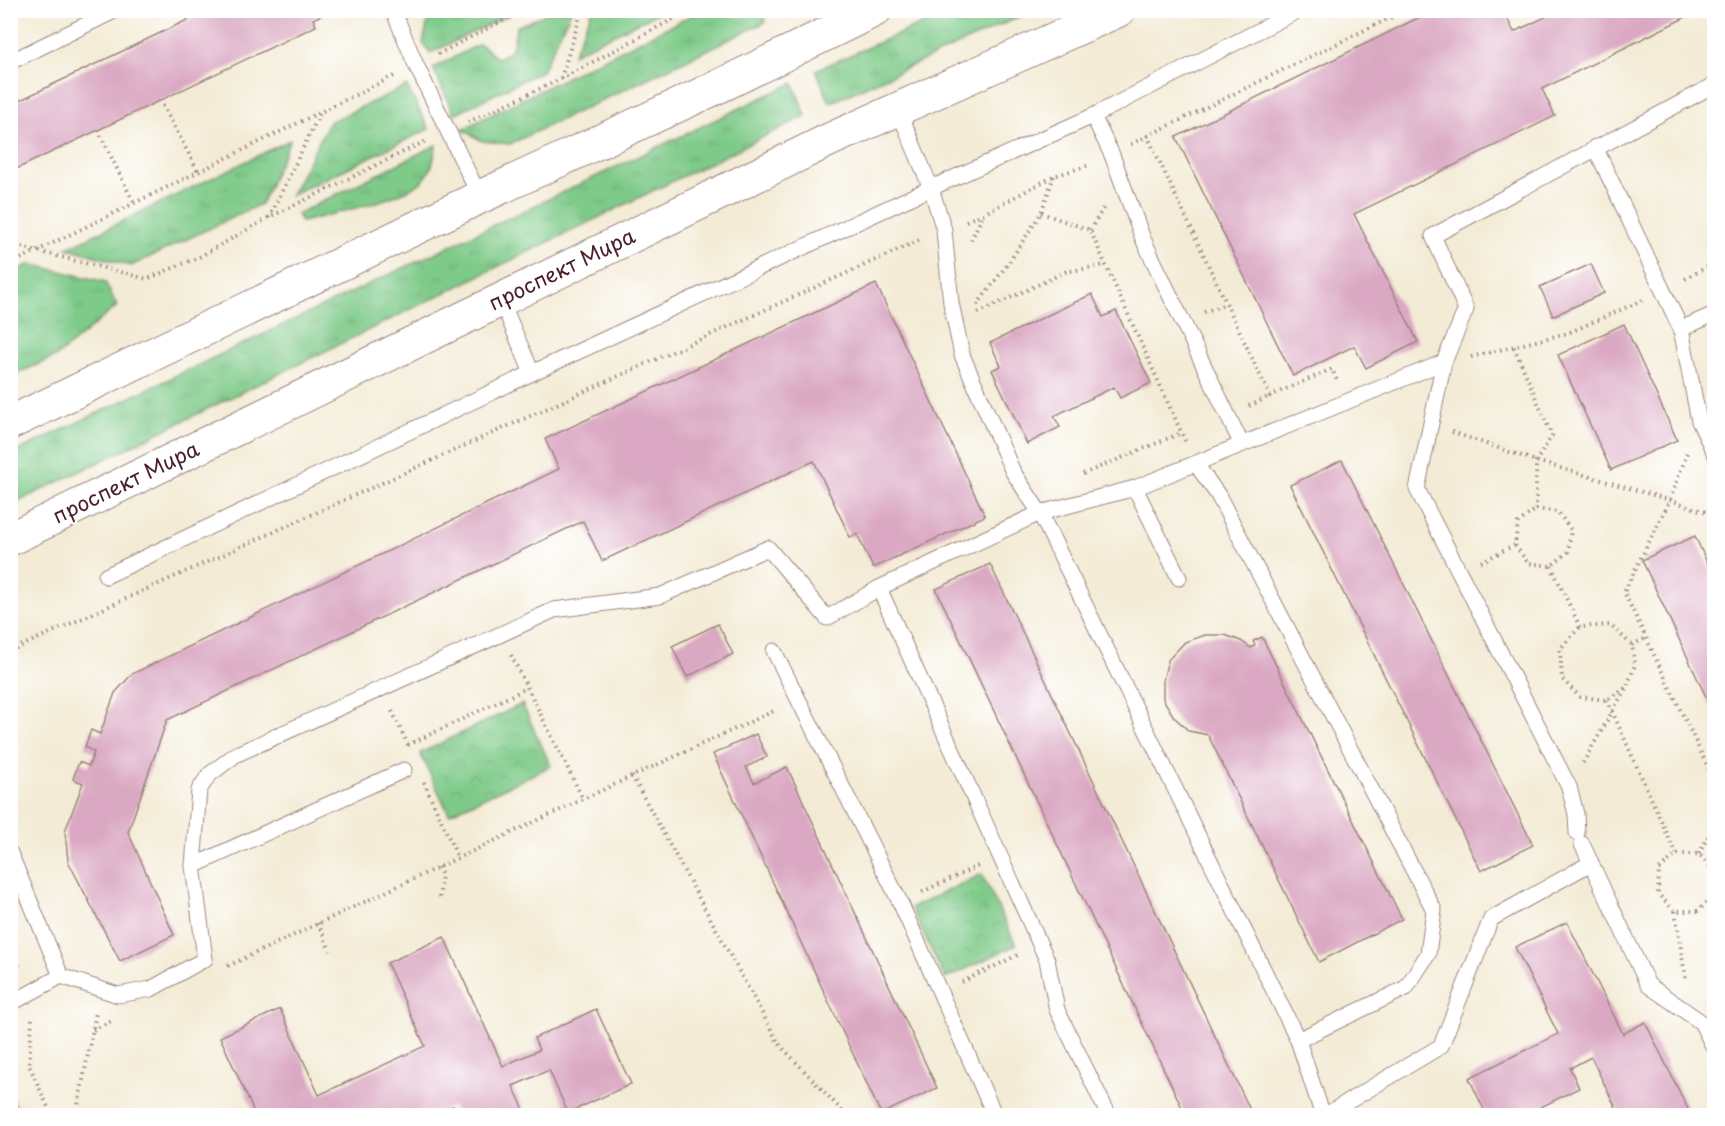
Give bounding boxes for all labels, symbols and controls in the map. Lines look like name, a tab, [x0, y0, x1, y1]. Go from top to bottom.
street label: проспект Мира	[482, 218, 641, 318]
street label: проспект Мира	[46, 431, 205, 531]

